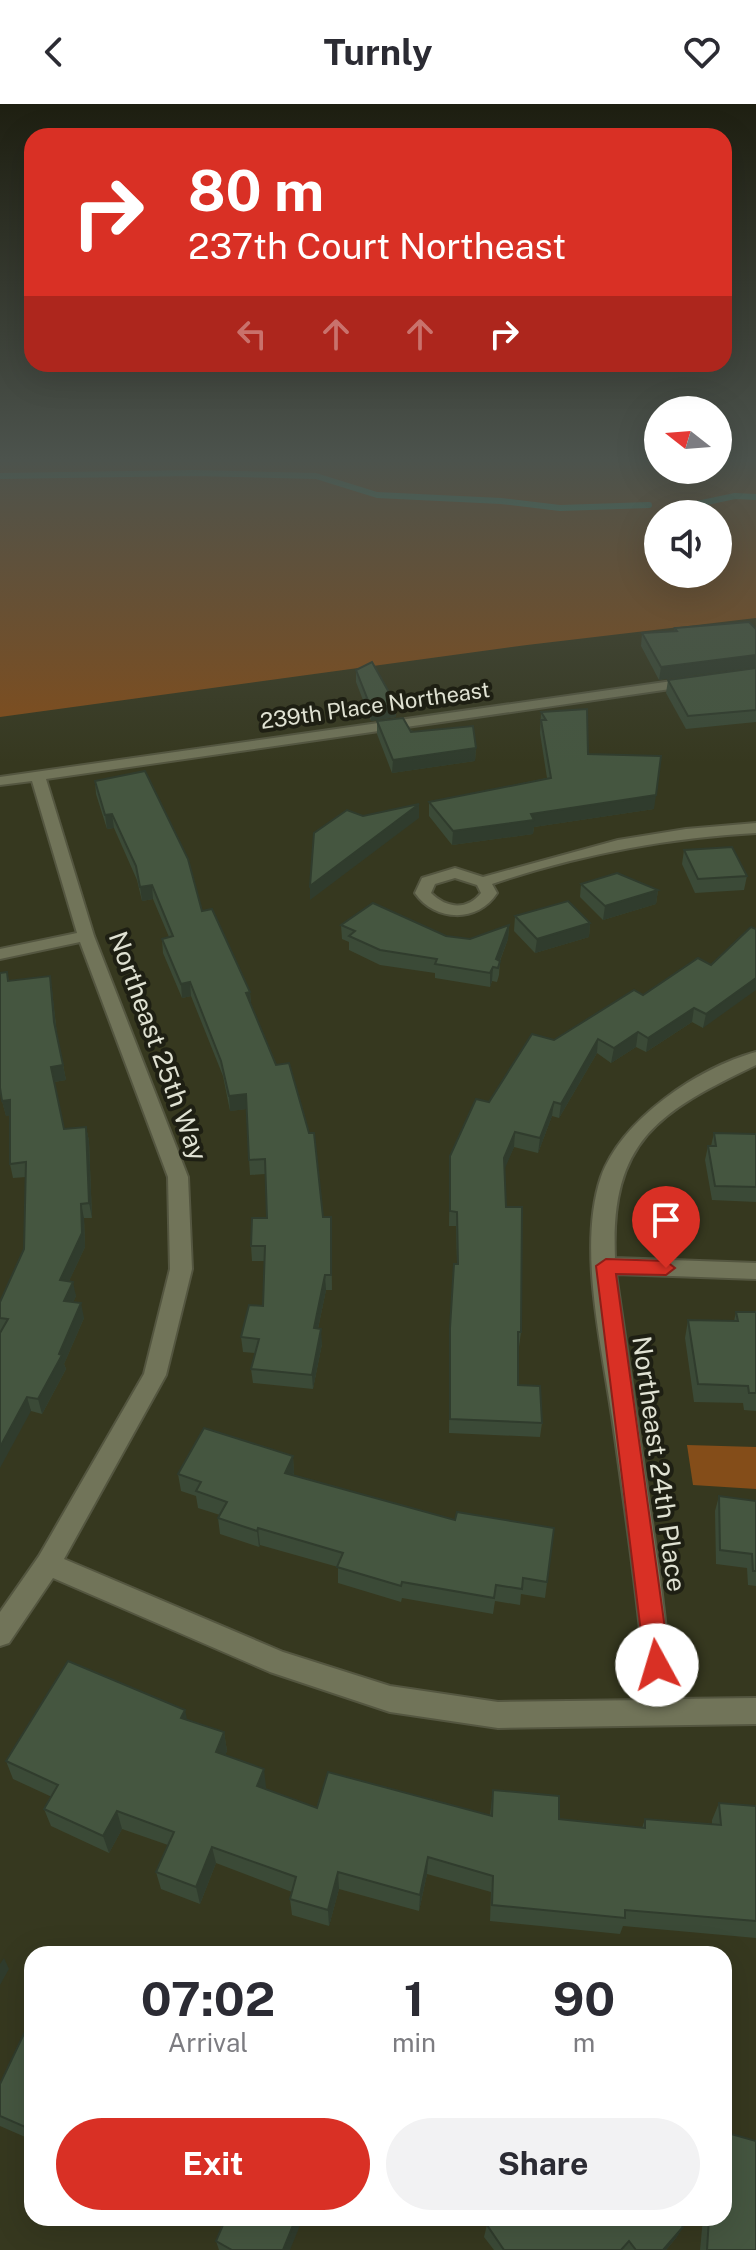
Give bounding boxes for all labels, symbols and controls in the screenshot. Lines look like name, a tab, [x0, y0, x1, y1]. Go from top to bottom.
icon: back	[32, 30, 76, 74]
icon: heart	[680, 30, 724, 74]
text: Turnly	[324, 31, 432, 73]
text: 80 m	[188, 158, 324, 224]
icon: right	[56, 160, 160, 264]
text: 237th Court Northeast	[188, 225, 566, 267]
icon: left	[230, 312, 274, 356]
icon: ahead	[314, 312, 358, 356]
icon: ahead	[398, 312, 442, 356]
icon: right	[482, 312, 526, 356]
north arrow	[644, 396, 732, 484]
map controls	[644, 396, 732, 588]
button: sound	[644, 500, 732, 588]
street label: 239th Place Northeast	[258, 676, 492, 734]
street label: Northeast 25th Way	[103, 927, 214, 1165]
pin	[632, 1186, 700, 1268]
icon: arrive	[644, 1198, 688, 1242]
street label: Northeast 24th Place	[626, 1334, 693, 1594]
position arrow	[615, 1623, 699, 1707]
text: 07:02	[141, 1970, 275, 2027]
text: 1	[404, 1970, 424, 2027]
text: 90	[553, 1970, 615, 2027]
text: Arrival	[168, 2027, 248, 2058]
text: min	[392, 2027, 436, 2058]
text: m	[573, 2027, 595, 2058]
button: Exit	[56, 2118, 370, 2210]
button: Share	[386, 2118, 700, 2210]

